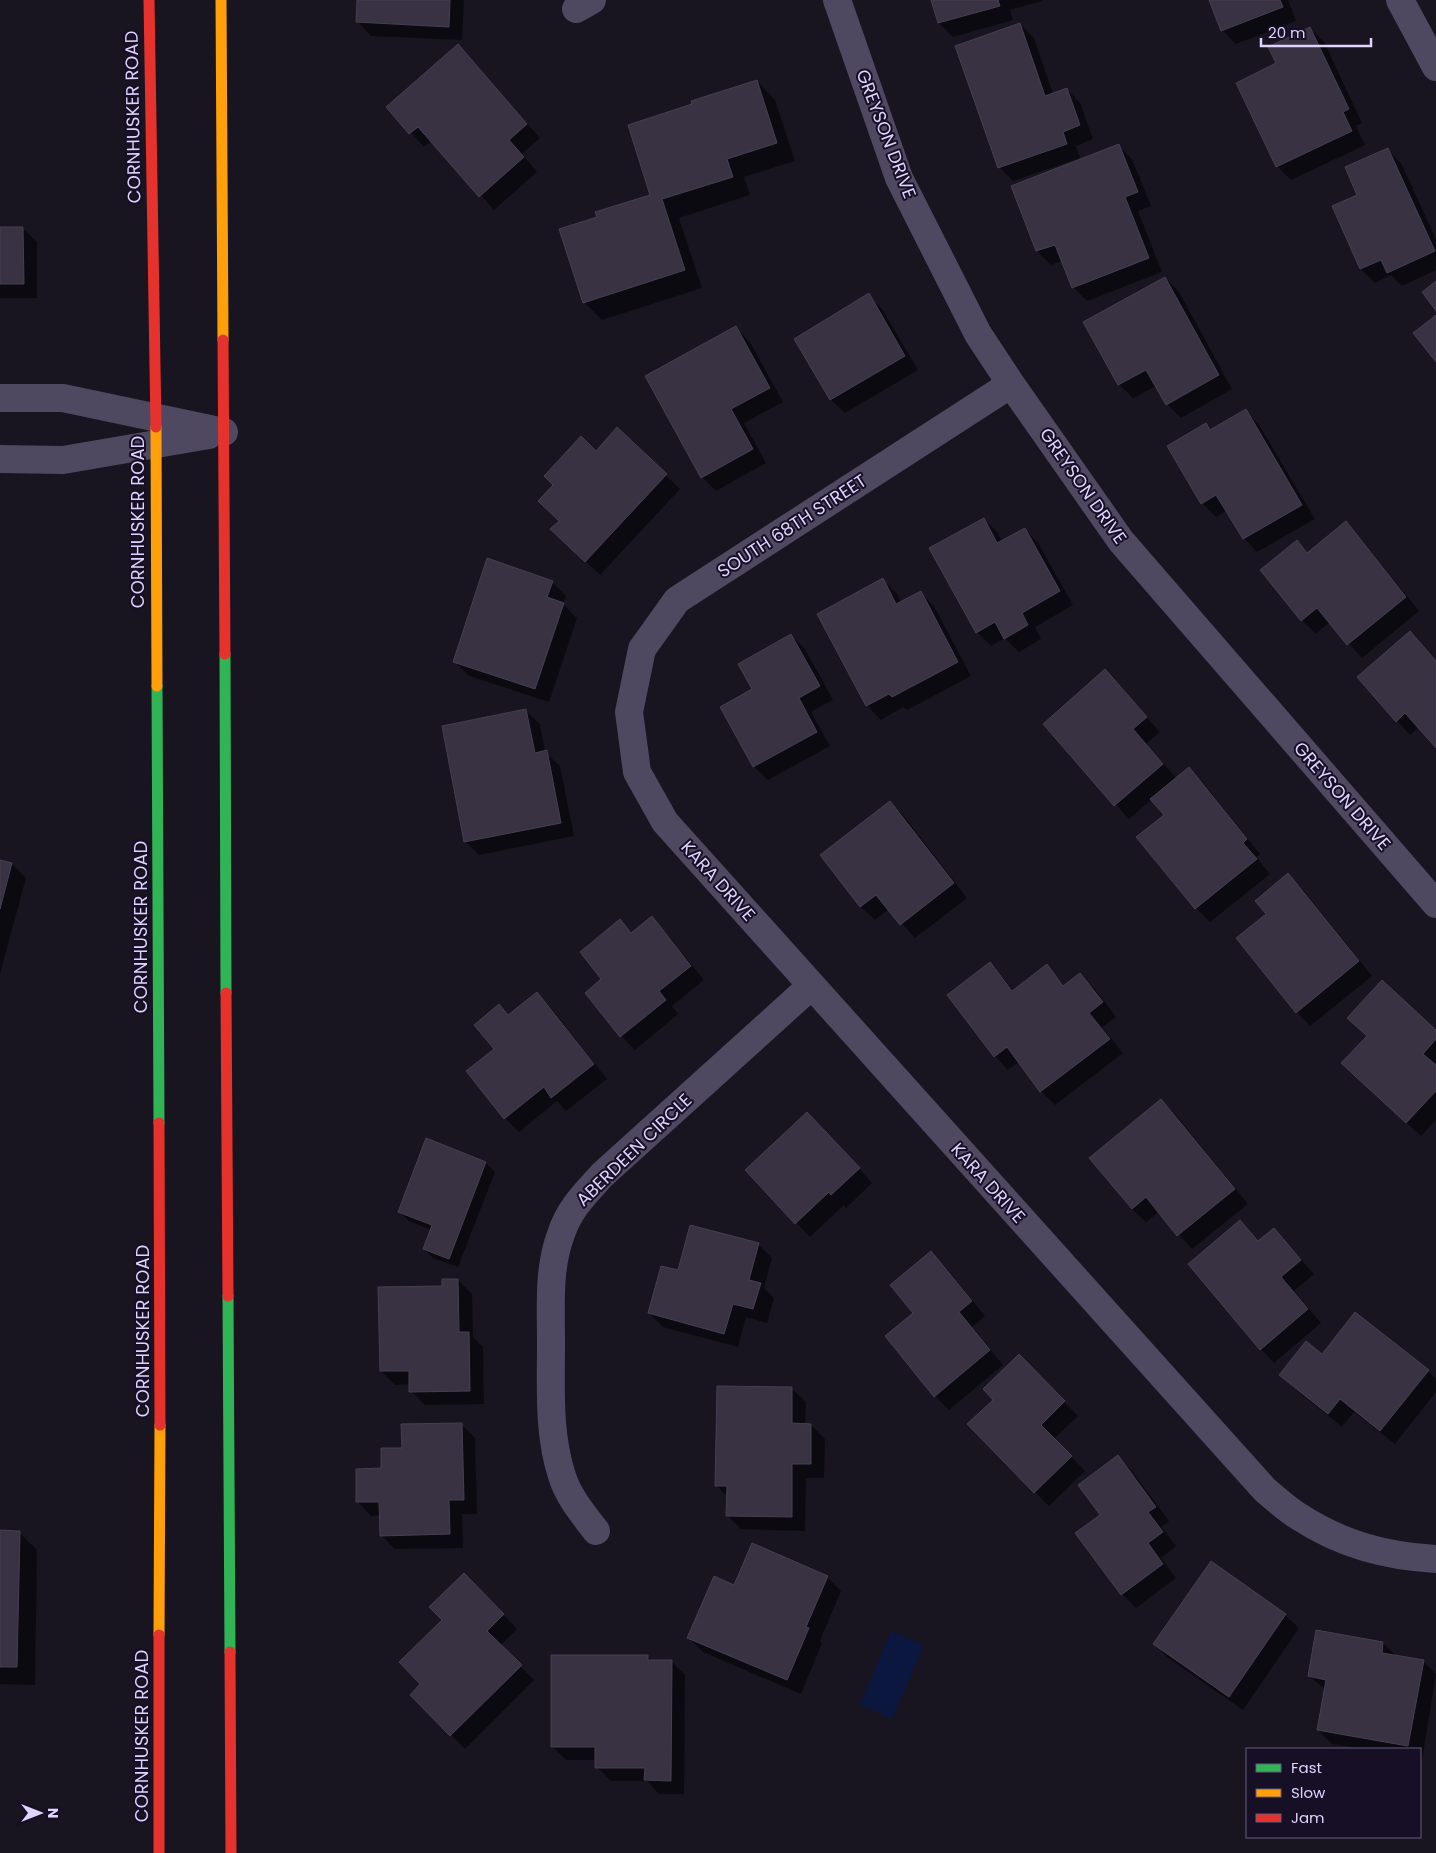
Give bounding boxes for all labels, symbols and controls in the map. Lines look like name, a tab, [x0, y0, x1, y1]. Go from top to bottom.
scale bar	[1261, 15, 1371, 47]
text: 20 m	[1268, 22, 1306, 43]
street label: CORNHUSKER ROAD	[118, 31, 147, 203]
street label: GREYSON DRIVE	[850, 66, 923, 202]
street label: GREYSON DRIVE	[1034, 423, 1133, 549]
street label: CORNHUSKER ROAD	[125, 436, 150, 608]
street label: SOUTH 68TH STREET	[712, 468, 871, 583]
street label: GREYSON DRIVE	[1288, 736, 1397, 855]
street label: KARA DRIVE	[676, 835, 761, 926]
street label: CORNHUSKER ROAD	[128, 841, 153, 1013]
street label: ABERDEEN CIRCLE	[570, 1088, 697, 1211]
street label: KARA DRIVE	[946, 1137, 1031, 1228]
street label: CORNHUSKER ROAD	[130, 1245, 155, 1417]
street label: CORNHUSKER ROAD	[129, 1650, 154, 1822]
legend	[1246, 1748, 1421, 1838]
text: Fast	[1291, 1757, 1322, 1778]
text: Slow	[1291, 1782, 1326, 1803]
north arrow	[15, 1788, 65, 1838]
text: Jam	[1291, 1807, 1325, 1828]
text: N	[43, 1808, 63, 1818]

